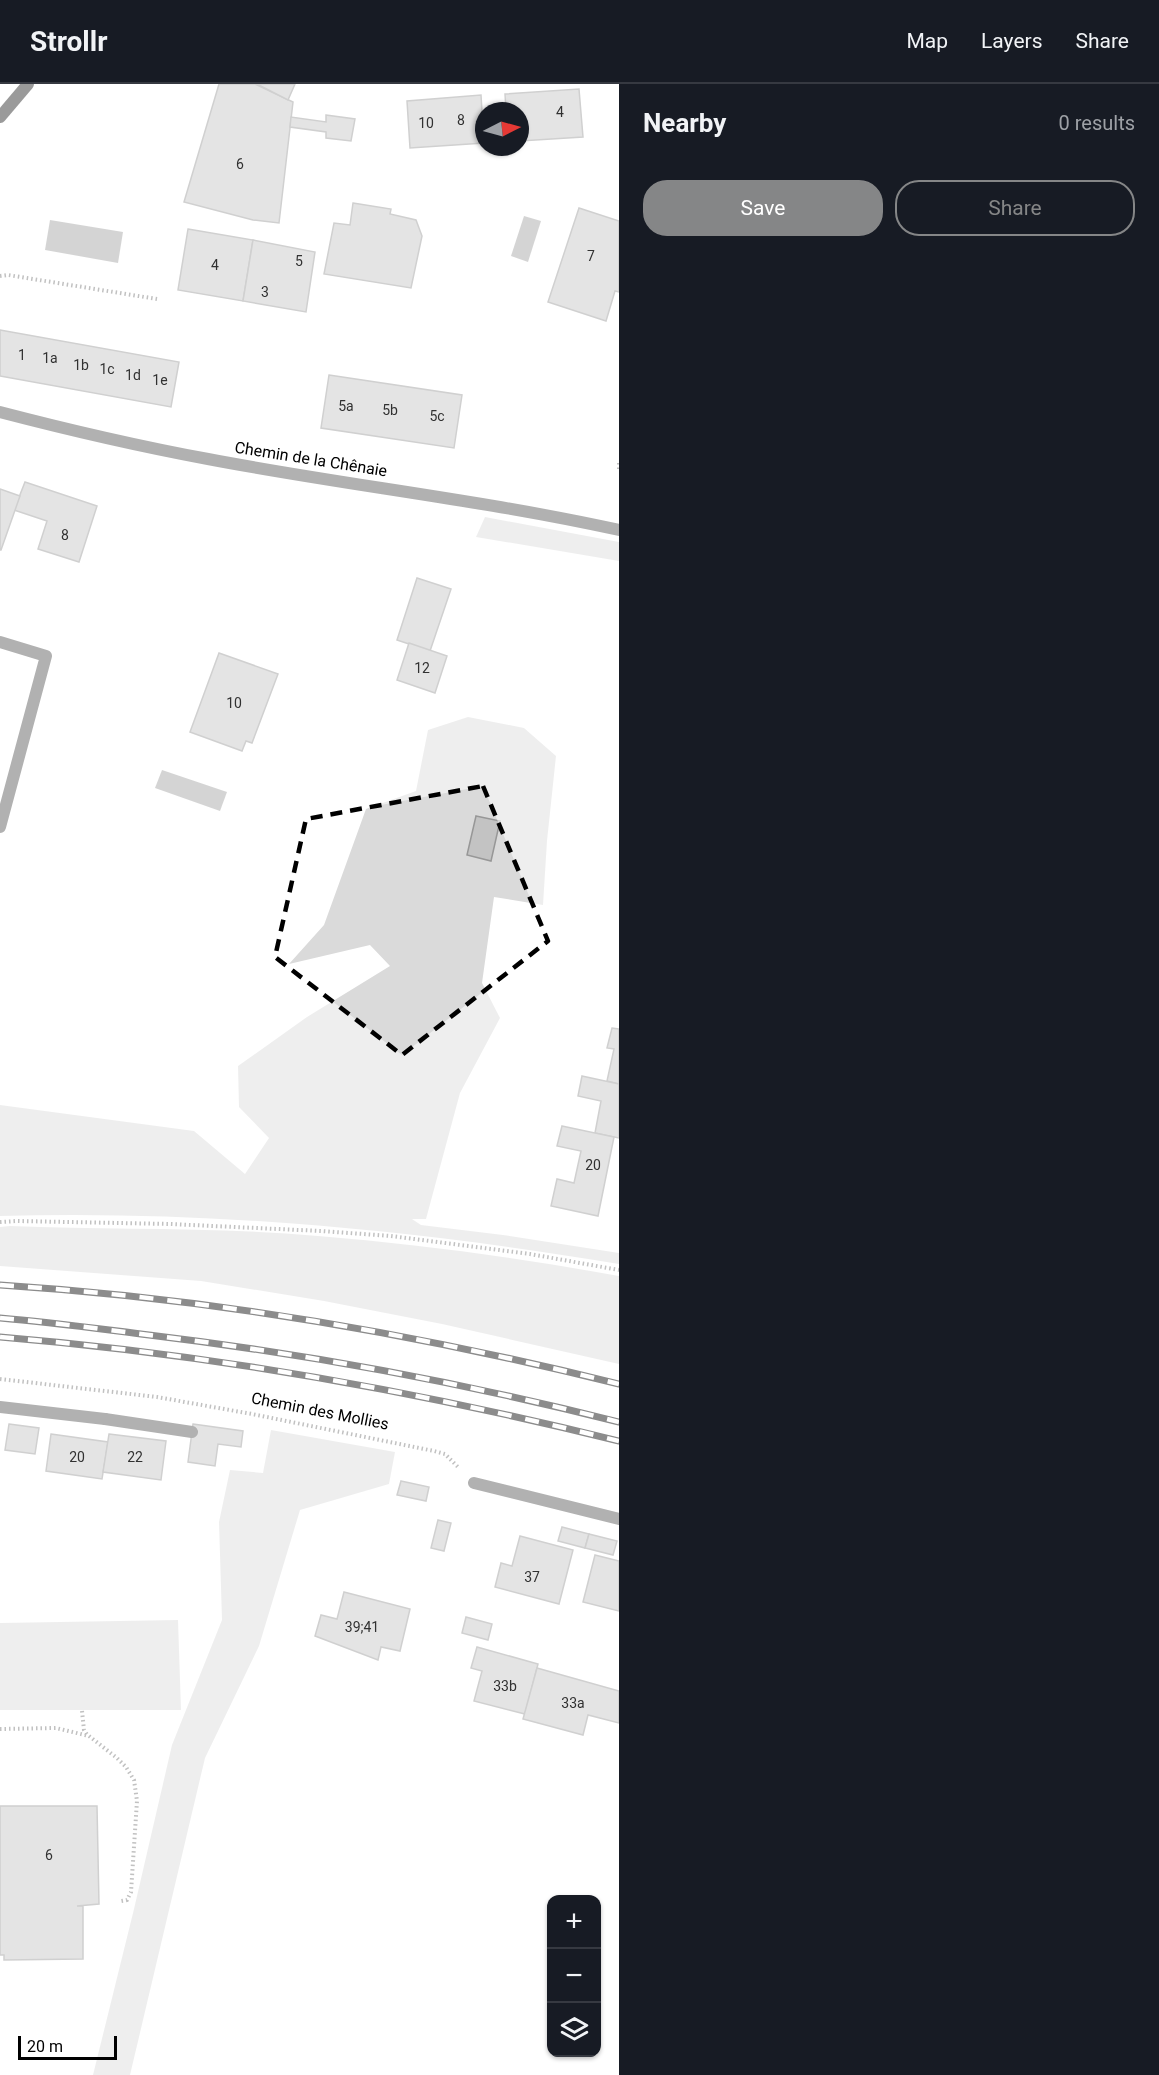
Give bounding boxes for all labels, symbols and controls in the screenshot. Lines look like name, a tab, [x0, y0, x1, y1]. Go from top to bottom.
text: Strollr	[30, 25, 107, 58]
text: Map	[906, 29, 948, 53]
text: Layers	[981, 29, 1042, 53]
text: Share	[1075, 29, 1129, 53]
north arrow	[475, 102, 529, 156]
house number: 4	[556, 104, 564, 120]
text: Nearby	[643, 108, 726, 138]
text: 0 results	[1059, 111, 1135, 135]
house number: 8	[457, 112, 465, 128]
house number: 10	[418, 115, 434, 131]
house number: 6	[236, 156, 244, 172]
button: Save	[643, 180, 883, 236]
button: Share	[895, 180, 1135, 236]
house number: 7	[587, 248, 595, 264]
house number: 5	[295, 253, 303, 269]
house number: 4	[211, 257, 219, 273]
house number: 3	[261, 284, 269, 300]
house number: 1	[18, 347, 26, 363]
house number: 1a	[42, 350, 58, 366]
house number: 1b	[73, 357, 89, 373]
house number: 1c	[99, 361, 115, 377]
house number: 1d	[125, 367, 141, 383]
house number: 1e	[152, 372, 168, 388]
house number: 5a	[338, 398, 354, 414]
house number: 5b	[382, 402, 398, 418]
house number: 5c	[429, 408, 445, 424]
street label: Chemin de la Chênaie	[233, 438, 389, 480]
house number: 8	[61, 527, 69, 543]
house number: 12	[414, 660, 430, 676]
house number: 10	[226, 695, 242, 711]
house number: 20	[585, 1157, 601, 1173]
street label: Chemin des Mollies	[250, 1388, 390, 1434]
house number: 20	[69, 1449, 85, 1465]
house number: 22	[127, 1449, 143, 1465]
house number: 37	[524, 1569, 540, 1585]
house number: 39;41	[345, 1619, 379, 1635]
house number: 33b	[493, 1678, 517, 1694]
house number: 33a	[561, 1695, 585, 1711]
house number: 6	[45, 1847, 53, 1863]
map controls	[547, 1895, 601, 2057]
button: +	[547, 1895, 601, 1949]
button: −	[547, 1949, 601, 2003]
button: layers	[547, 2003, 601, 2057]
scale bar	[18, 2033, 117, 2060]
text: 20 m	[27, 2037, 63, 2056]

